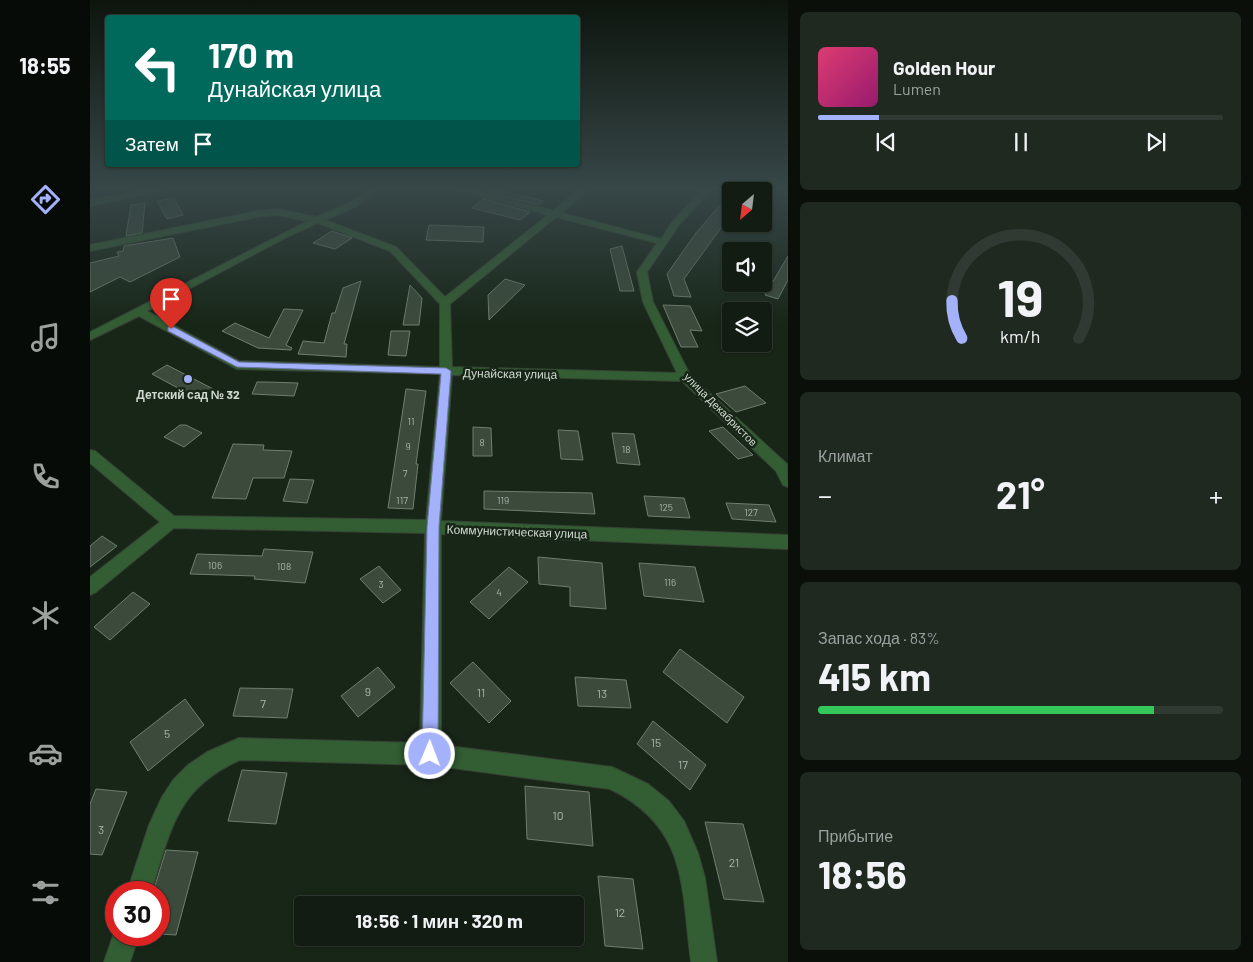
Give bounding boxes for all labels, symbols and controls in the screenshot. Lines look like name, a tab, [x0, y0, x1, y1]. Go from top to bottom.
text: 170 m	[208, 33, 294, 75]
icon: left	[125, 35, 190, 100]
text: 18:55	[19, 52, 71, 78]
text: Golden Hour	[893, 56, 995, 79]
text: Дунайская улица	[208, 75, 381, 101]
text: Lumen	[893, 79, 941, 98]
icon: previous	[872, 128, 900, 156]
icon: pause	[1007, 128, 1035, 156]
icon: next	[1142, 128, 1170, 156]
icon: arrive	[189, 130, 217, 158]
text: Затем	[125, 132, 179, 155]
icon: directions	[28, 182, 63, 217]
north arrow	[722, 182, 772, 232]
map controls	[722, 182, 772, 352]
button: sound	[722, 242, 772, 292]
text: 19	[997, 265, 1044, 327]
pin	[150, 278, 192, 329]
icon: arrive	[157, 285, 185, 313]
button: layers	[722, 302, 772, 352]
icon: music	[28, 320, 63, 355]
text: km/h	[1000, 325, 1041, 347]
street label: Дунайская улица	[463, 365, 558, 382]
street label: улица Декабристов	[682, 370, 760, 448]
marker: Детский сад № 32	[182, 373, 194, 385]
place label: Детский сад № 32	[136, 387, 240, 402]
house number: 11	[407, 415, 415, 427]
house number: 8	[479, 436, 485, 448]
house number: 9	[405, 440, 411, 452]
house number: 18	[622, 443, 630, 455]
text: Климат	[818, 446, 872, 465]
icon: phone	[28, 459, 63, 494]
house number: 7	[403, 467, 408, 479]
text: 21°	[996, 471, 1045, 517]
text: −	[818, 478, 832, 512]
text: +	[1209, 478, 1223, 512]
house number: 117	[396, 494, 408, 506]
house number: 119	[497, 494, 509, 506]
house number: 125	[659, 501, 673, 513]
house number: 127	[744, 506, 758, 518]
street label: Коммунистическая улица	[446, 522, 588, 541]
house number: 106	[208, 559, 222, 571]
house number: 108	[277, 560, 291, 572]
house number: 116	[664, 576, 676, 588]
house number: 3	[378, 578, 384, 590]
house number: 4	[496, 586, 502, 598]
icon: climate	[28, 598, 63, 633]
text: Запас хода · 83%	[818, 628, 940, 647]
text: 415 km	[818, 653, 931, 699]
house number: 9	[365, 684, 371, 698]
house number: 11	[477, 685, 485, 699]
house number: 13	[597, 686, 607, 700]
house number: 7	[260, 696, 266, 710]
house number: 5	[164, 726, 170, 740]
position arrow	[403, 727, 455, 779]
house number: 15	[651, 735, 661, 749]
icon: car	[28, 736, 63, 771]
house number: 17	[678, 757, 688, 771]
house number: 10	[553, 808, 563, 822]
house number: 3	[98, 822, 104, 836]
text: Прибытие	[818, 826, 893, 845]
text: 18:56	[818, 851, 907, 897]
house number: 21	[729, 855, 739, 869]
icon: filters	[28, 875, 63, 910]
speed limit sign: 30	[105, 881, 170, 946]
house number: 12	[615, 905, 625, 919]
text: 18:56 · 1 мин · 320 m	[355, 909, 523, 932]

